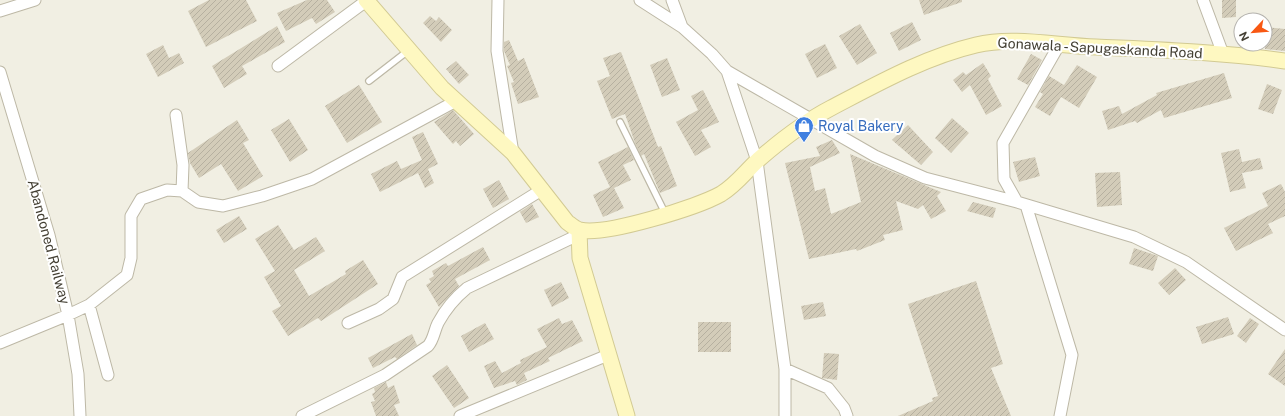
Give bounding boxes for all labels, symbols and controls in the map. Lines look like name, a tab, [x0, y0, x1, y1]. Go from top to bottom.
north arrow	[1233, 12, 1273, 52]
text: N	[1237, 30, 1251, 43]
street label: Gonawala - Sapugaskanda Road	[997, 35, 1203, 61]
shop icon: Royal Bakery	[793, 115, 815, 143]
place label: Royal Bakery	[818, 118, 904, 134]
street label: Abandoned Railway	[25, 178, 73, 307]

